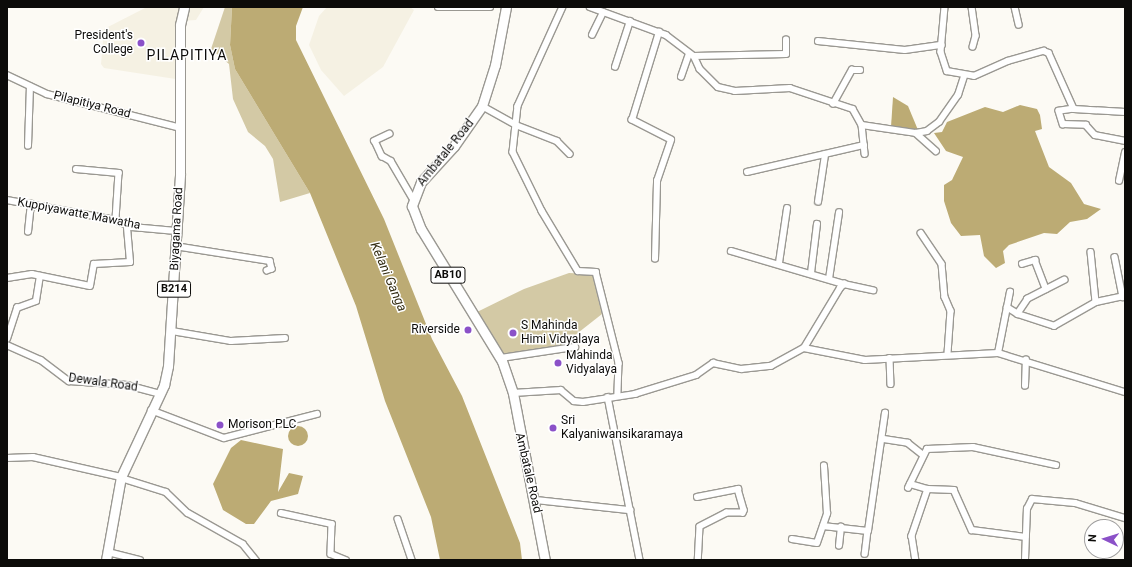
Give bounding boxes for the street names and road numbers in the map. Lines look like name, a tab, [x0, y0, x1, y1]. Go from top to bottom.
street label: Pilapitiya Road	[52, 88, 132, 122]
street label: Ambatale Road	[415, 117, 477, 189]
street label: Biyagama Road	[168, 187, 186, 271]
street label: Kuppiyawatte Mawatha	[16, 195, 142, 233]
road number: AB10	[430, 266, 466, 284]
road number: B214	[157, 280, 191, 298]
street label: Dewala Road	[67, 371, 139, 395]
street label: Ambatale Road	[512, 431, 544, 515]

